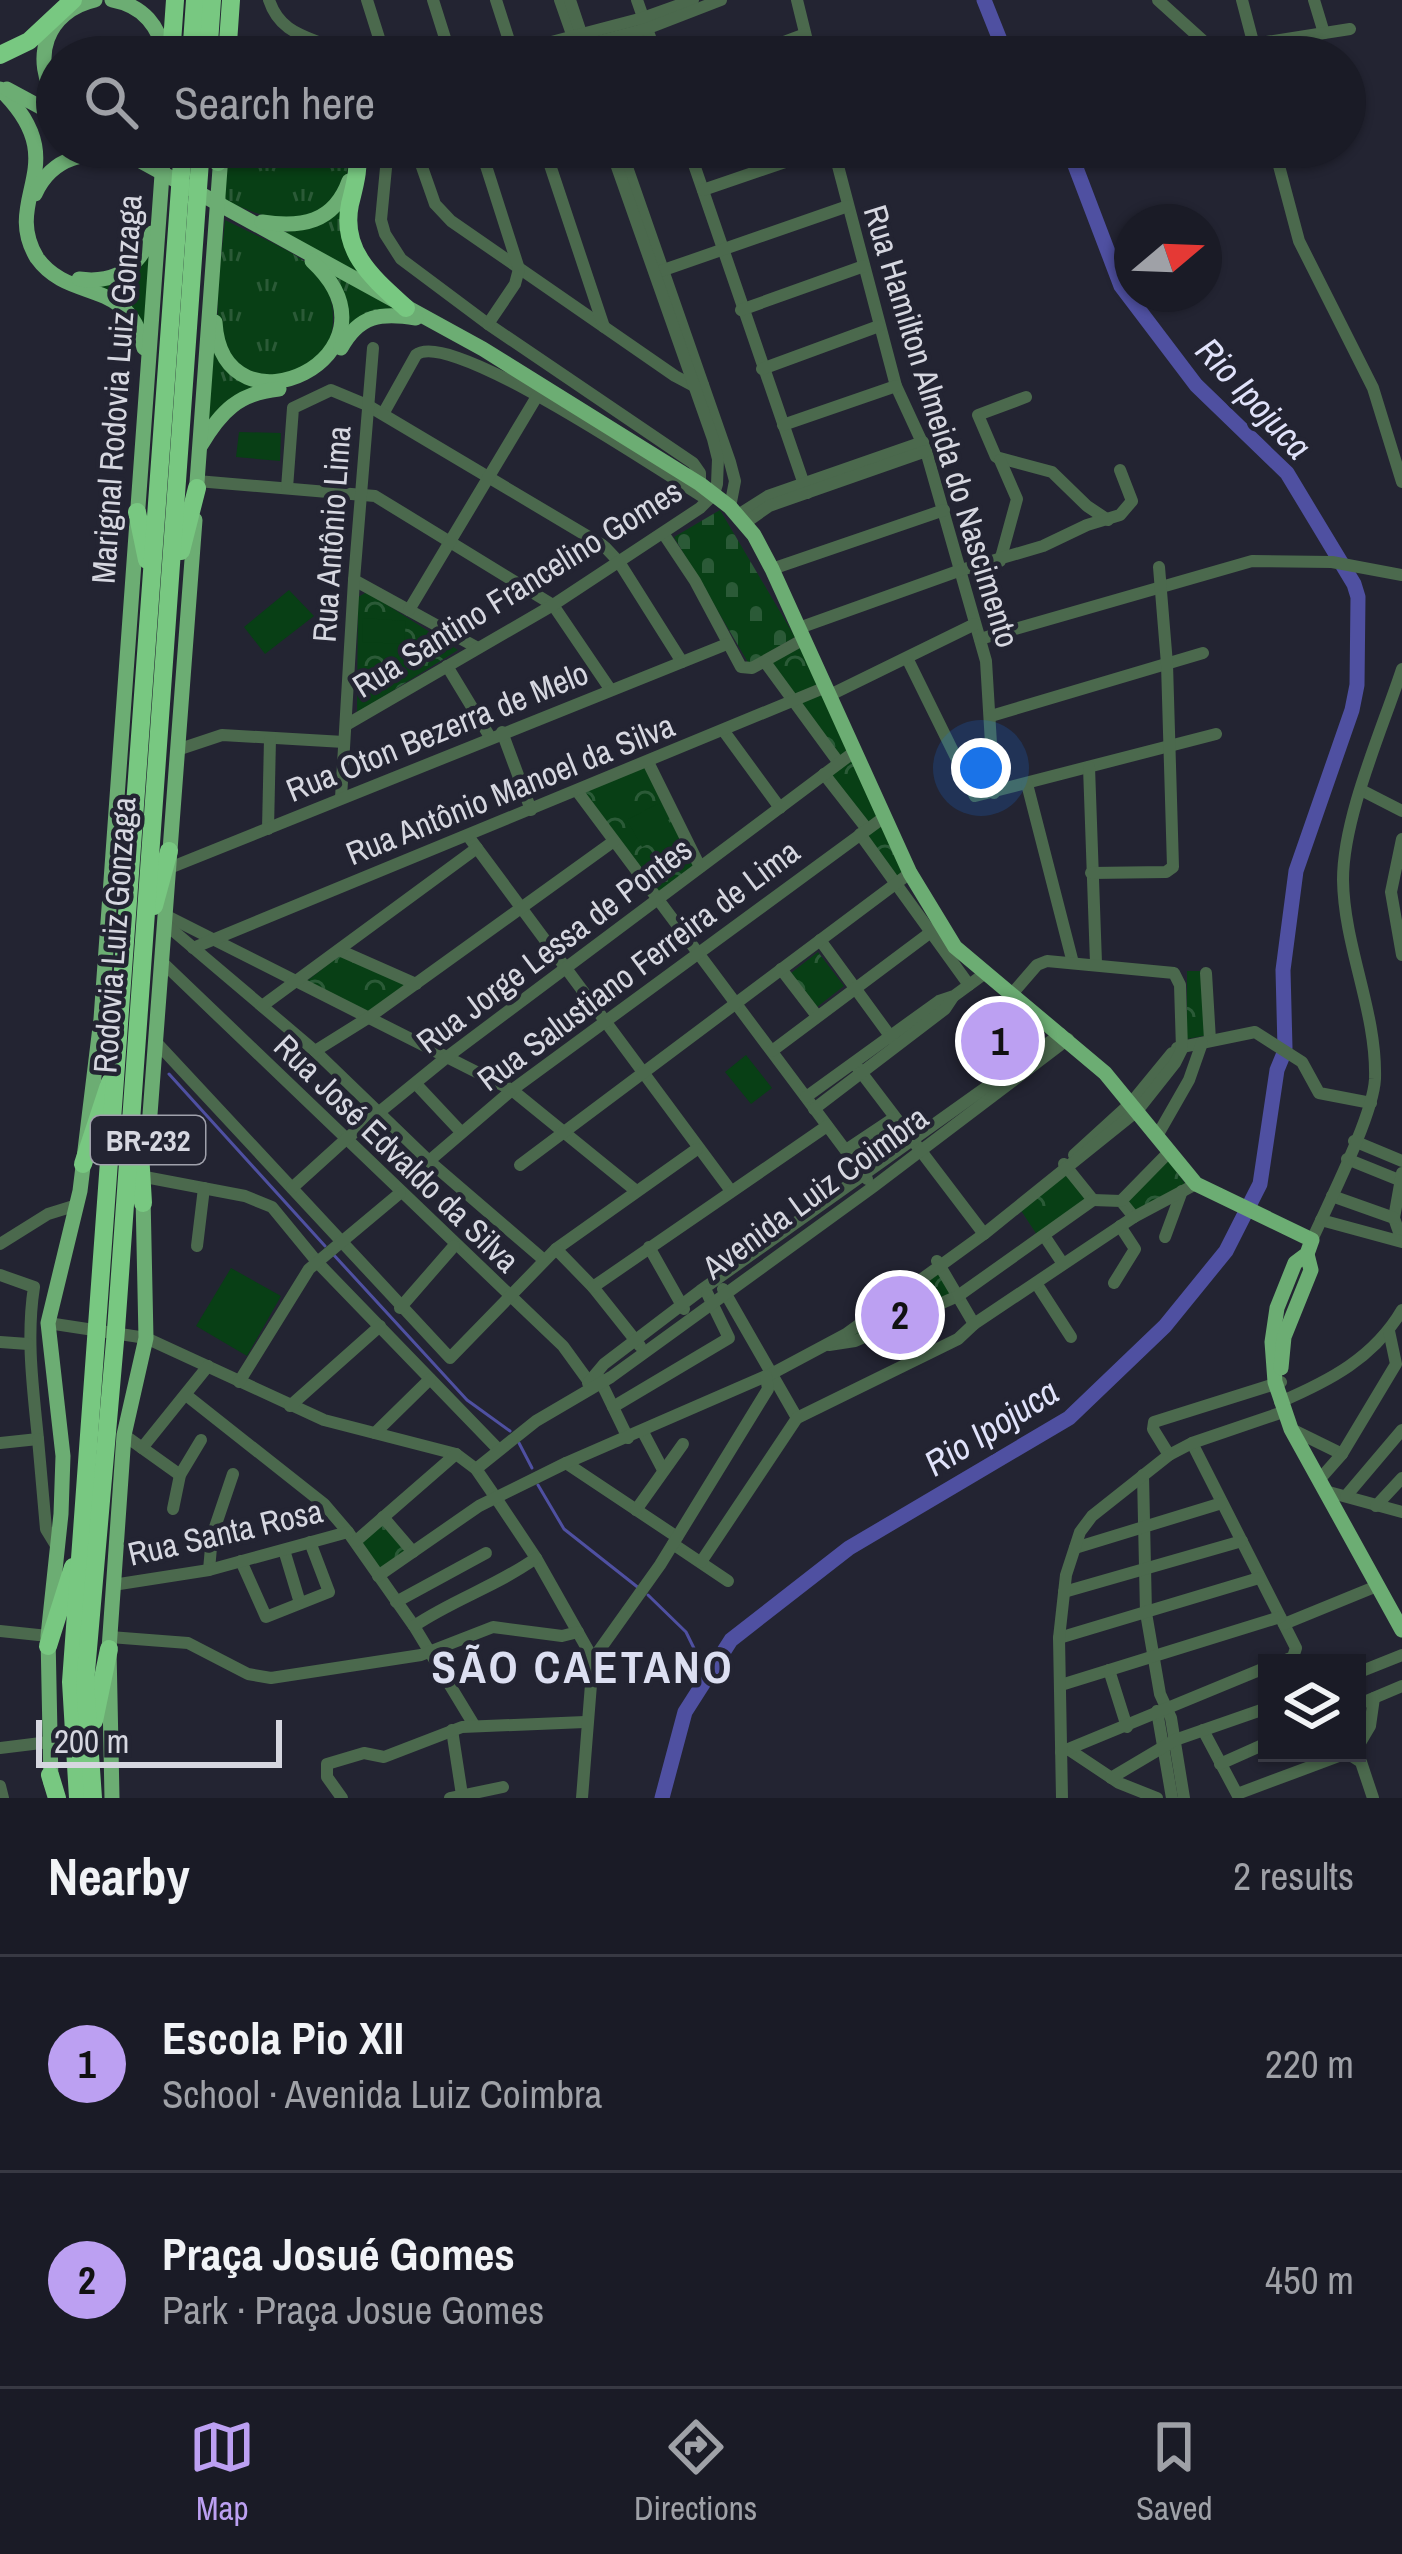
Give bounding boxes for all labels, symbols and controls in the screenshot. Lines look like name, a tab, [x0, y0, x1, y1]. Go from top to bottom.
search box	[36, 36, 1366, 168]
icon: search	[78, 69, 144, 135]
text: Search here	[174, 72, 375, 133]
street label: Marignal Rodovia Luiz Gonzaga	[80, 193, 152, 585]
street label: Rua Hamilton Almeida do Nascimento	[854, 199, 1030, 653]
north arrow	[1114, 204, 1222, 312]
water label: Rio Ipojuca	[1186, 327, 1322, 469]
street label: Rua Antônio Lima	[301, 424, 361, 644]
street label: Rua Santino Francelino Gomes	[344, 469, 690, 707]
street label: Rua Oton Bezerra de Melo	[280, 650, 594, 812]
street label: Rua Antônio Manoel da Silva	[339, 703, 681, 875]
your location	[951, 738, 1011, 798]
street label: Rodovia Luiz Gonzaga	[82, 795, 146, 1075]
street label: Rua Jorge Lessa de Pontes	[407, 827, 701, 1063]
street label: Rua Salustiano Ferreira de Lima	[468, 829, 808, 1101]
pin: 1	[961, 996, 1039, 1086]
street label: Rua José Edvaldo da Silva	[265, 1024, 529, 1282]
street label: Avenida Luiz Coimbra	[693, 1095, 937, 1289]
road number: BR-232	[91, 1116, 205, 1164]
pin: 2	[861, 1270, 939, 1360]
water label: Rio Ipojuca	[915, 1367, 1067, 1487]
street label: Rua Santa Rosa	[123, 1488, 327, 1576]
district label: SÃO CAETANO	[432, 1636, 734, 1697]
map controls	[1258, 1654, 1366, 1762]
button: layers	[1258, 1654, 1366, 1762]
scale bar	[36, 1714, 282, 1767]
text: 200 m	[54, 1719, 129, 1763]
text: Nearby	[48, 1842, 190, 1911]
text: 2 results	[1233, 1850, 1354, 1902]
text: Escola Pio XII	[162, 2007, 404, 2068]
text: 1	[78, 2038, 96, 2090]
text: 220 m	[1265, 2038, 1354, 2090]
text: School · Avenida Luiz Coimbra	[162, 2068, 602, 2120]
text: Praça Josué Gomes	[162, 2223, 515, 2284]
text: 2	[78, 2254, 96, 2306]
text: 450 m	[1265, 2254, 1354, 2306]
text: Park · Praça Josue Gomes	[162, 2284, 544, 2336]
tab: Map	[189, 2414, 255, 2530]
tab: Directions	[634, 2414, 757, 2530]
tab: Saved	[1136, 2414, 1213, 2530]

